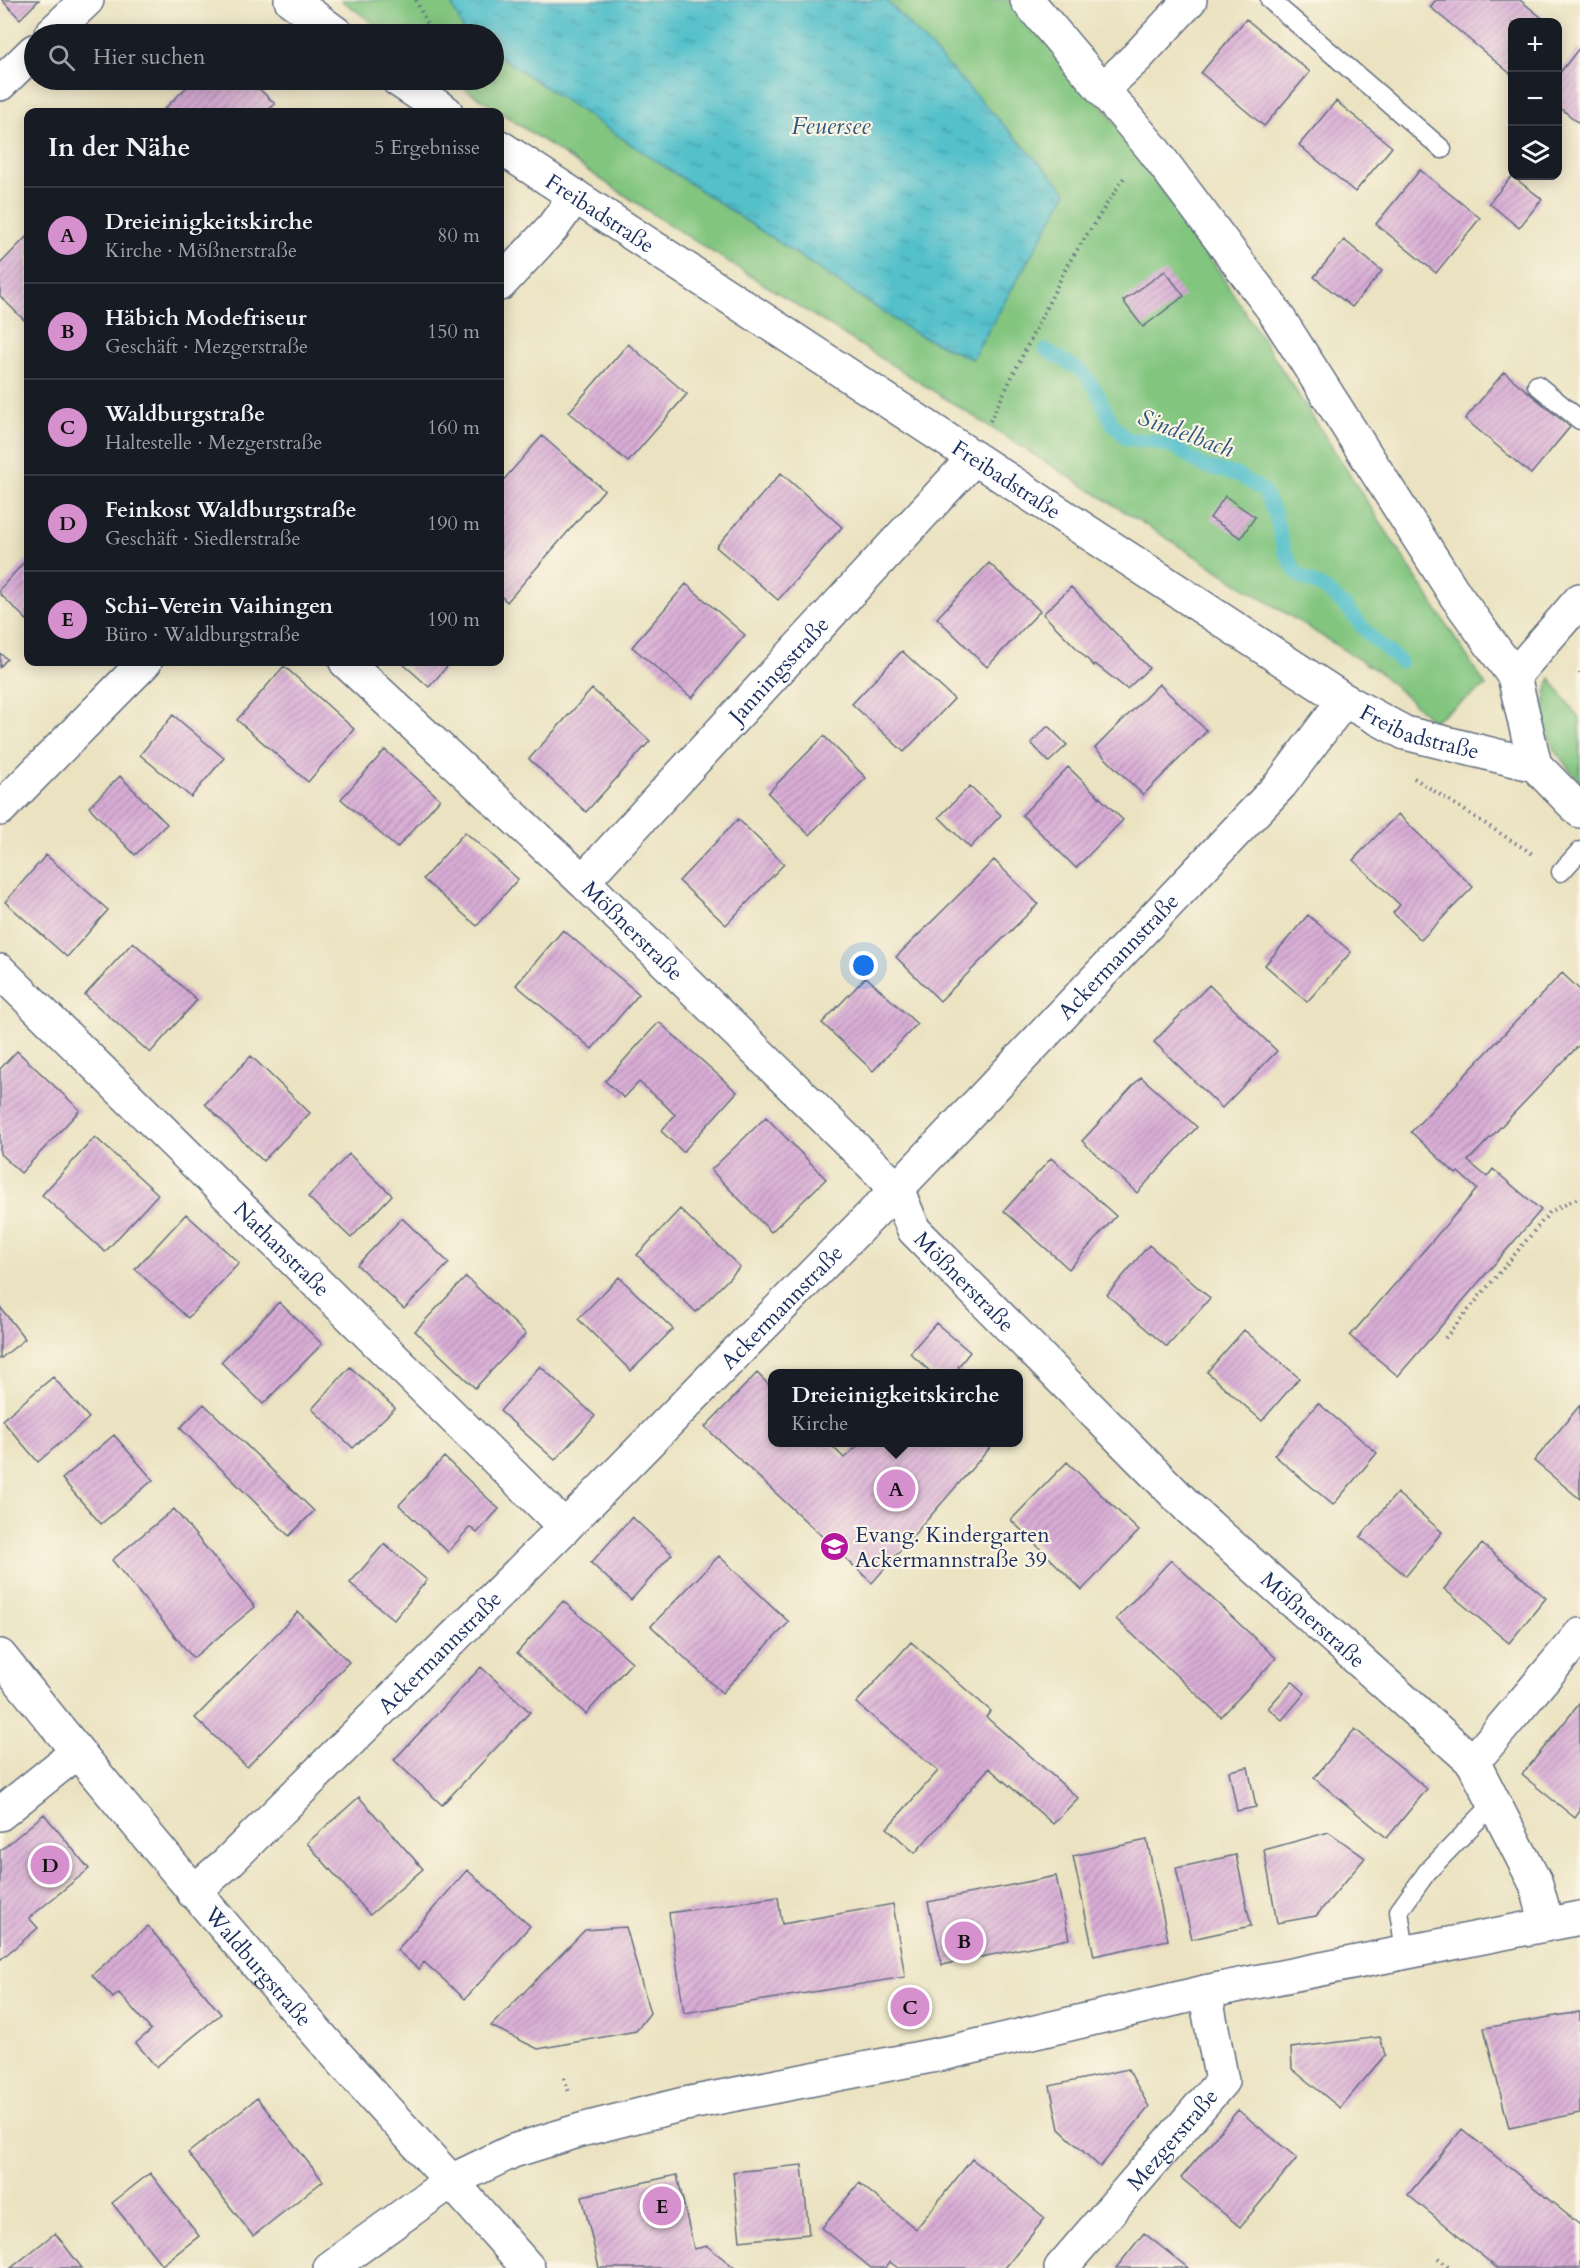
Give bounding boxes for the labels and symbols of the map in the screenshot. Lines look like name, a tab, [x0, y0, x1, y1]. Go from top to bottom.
water label: Feuersee	[792, 110, 871, 143]
street label: Freibadstraße	[539, 167, 660, 260]
water label: Sindelbach	[1133, 401, 1239, 466]
street label: Freibadstraße	[946, 433, 1067, 527]
street label: Janningsstraße	[720, 610, 836, 732]
street label: Freibadstraße	[1354, 697, 1482, 767]
street label: Mößnerstraße	[575, 874, 690, 988]
street label: Ackermannstraße	[1051, 887, 1186, 1026]
your location	[849, 951, 878, 980]
street label: Nathanstraße	[227, 1195, 336, 1304]
street label: Mößnerstraße	[907, 1225, 1021, 1339]
street label: Ackermannstraße	[714, 1239, 850, 1376]
pin: A	[876, 1466, 916, 1512]
place label: Evang. Kindergarten Ackermannstraße 39	[855, 1520, 1050, 1575]
school or university icon: Evang. Kindergarten Ackermannstraße 39	[818, 1531, 850, 1563]
street label: Mößnerstraße	[1254, 1565, 1372, 1675]
street label: Ackermannstraße	[371, 1584, 509, 1721]
pin: D	[31, 1842, 70, 1888]
street label: Waldburgstraße	[197, 1899, 319, 2033]
pin: B	[944, 1918, 984, 1964]
pin: C	[890, 1984, 930, 2030]
street label: Mezgerstraße	[1120, 2082, 1225, 2197]
pin: E	[642, 2184, 682, 2228]

